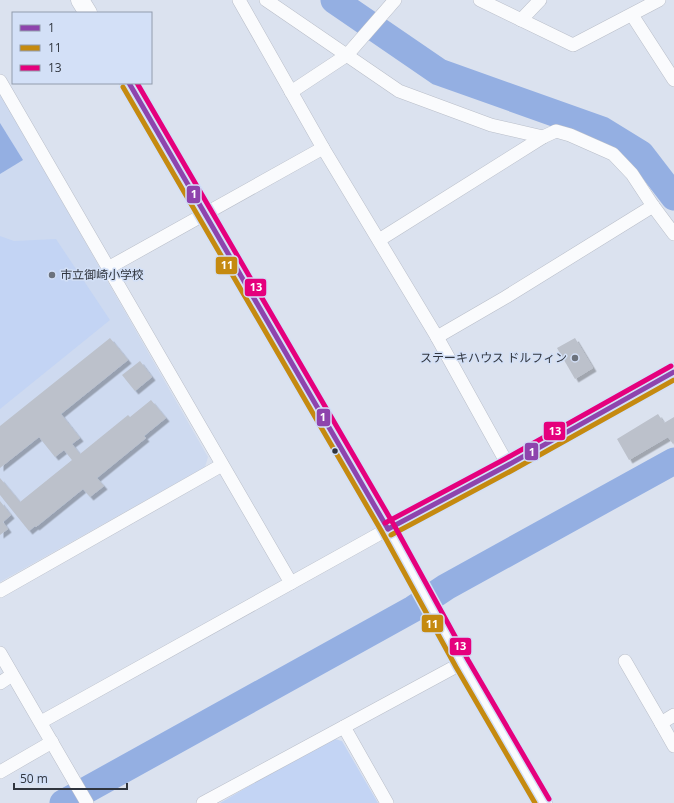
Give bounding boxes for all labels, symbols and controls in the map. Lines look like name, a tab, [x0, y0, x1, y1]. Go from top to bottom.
legend	[12, 12, 152, 84]
text: 1	[48, 19, 55, 36]
text: 11	[48, 39, 62, 56]
text: 13	[48, 59, 62, 76]
line badge: 1	[186, 185, 201, 204]
text: 1	[191, 186, 197, 201]
line badge: 11	[215, 256, 238, 275]
text: 11	[221, 257, 233, 272]
place label: 市立御崎小学校	[60, 266, 144, 283]
marker: 市立御崎小学校	[47, 270, 57, 280]
line badge: 13	[244, 278, 267, 297]
text: 13	[250, 279, 262, 294]
place label: ステーキハウス ドルフィン	[420, 349, 567, 366]
marker: ステーキハウス ドルフィン	[570, 353, 580, 363]
line badge: 1	[316, 408, 331, 427]
text: 1	[320, 409, 326, 424]
line badge: 13	[543, 421, 566, 441]
text: 13	[549, 423, 561, 438]
line badge: 1	[524, 442, 539, 461]
text: 1	[529, 444, 535, 459]
unlabelled marker	[330, 446, 340, 456]
line badge: 11	[421, 614, 444, 633]
text: 11	[426, 616, 438, 631]
line badge: 13	[449, 637, 472, 656]
text: 13	[454, 638, 466, 653]
scale bar	[14, 765, 127, 791]
text: 50 m	[20, 770, 48, 787]

